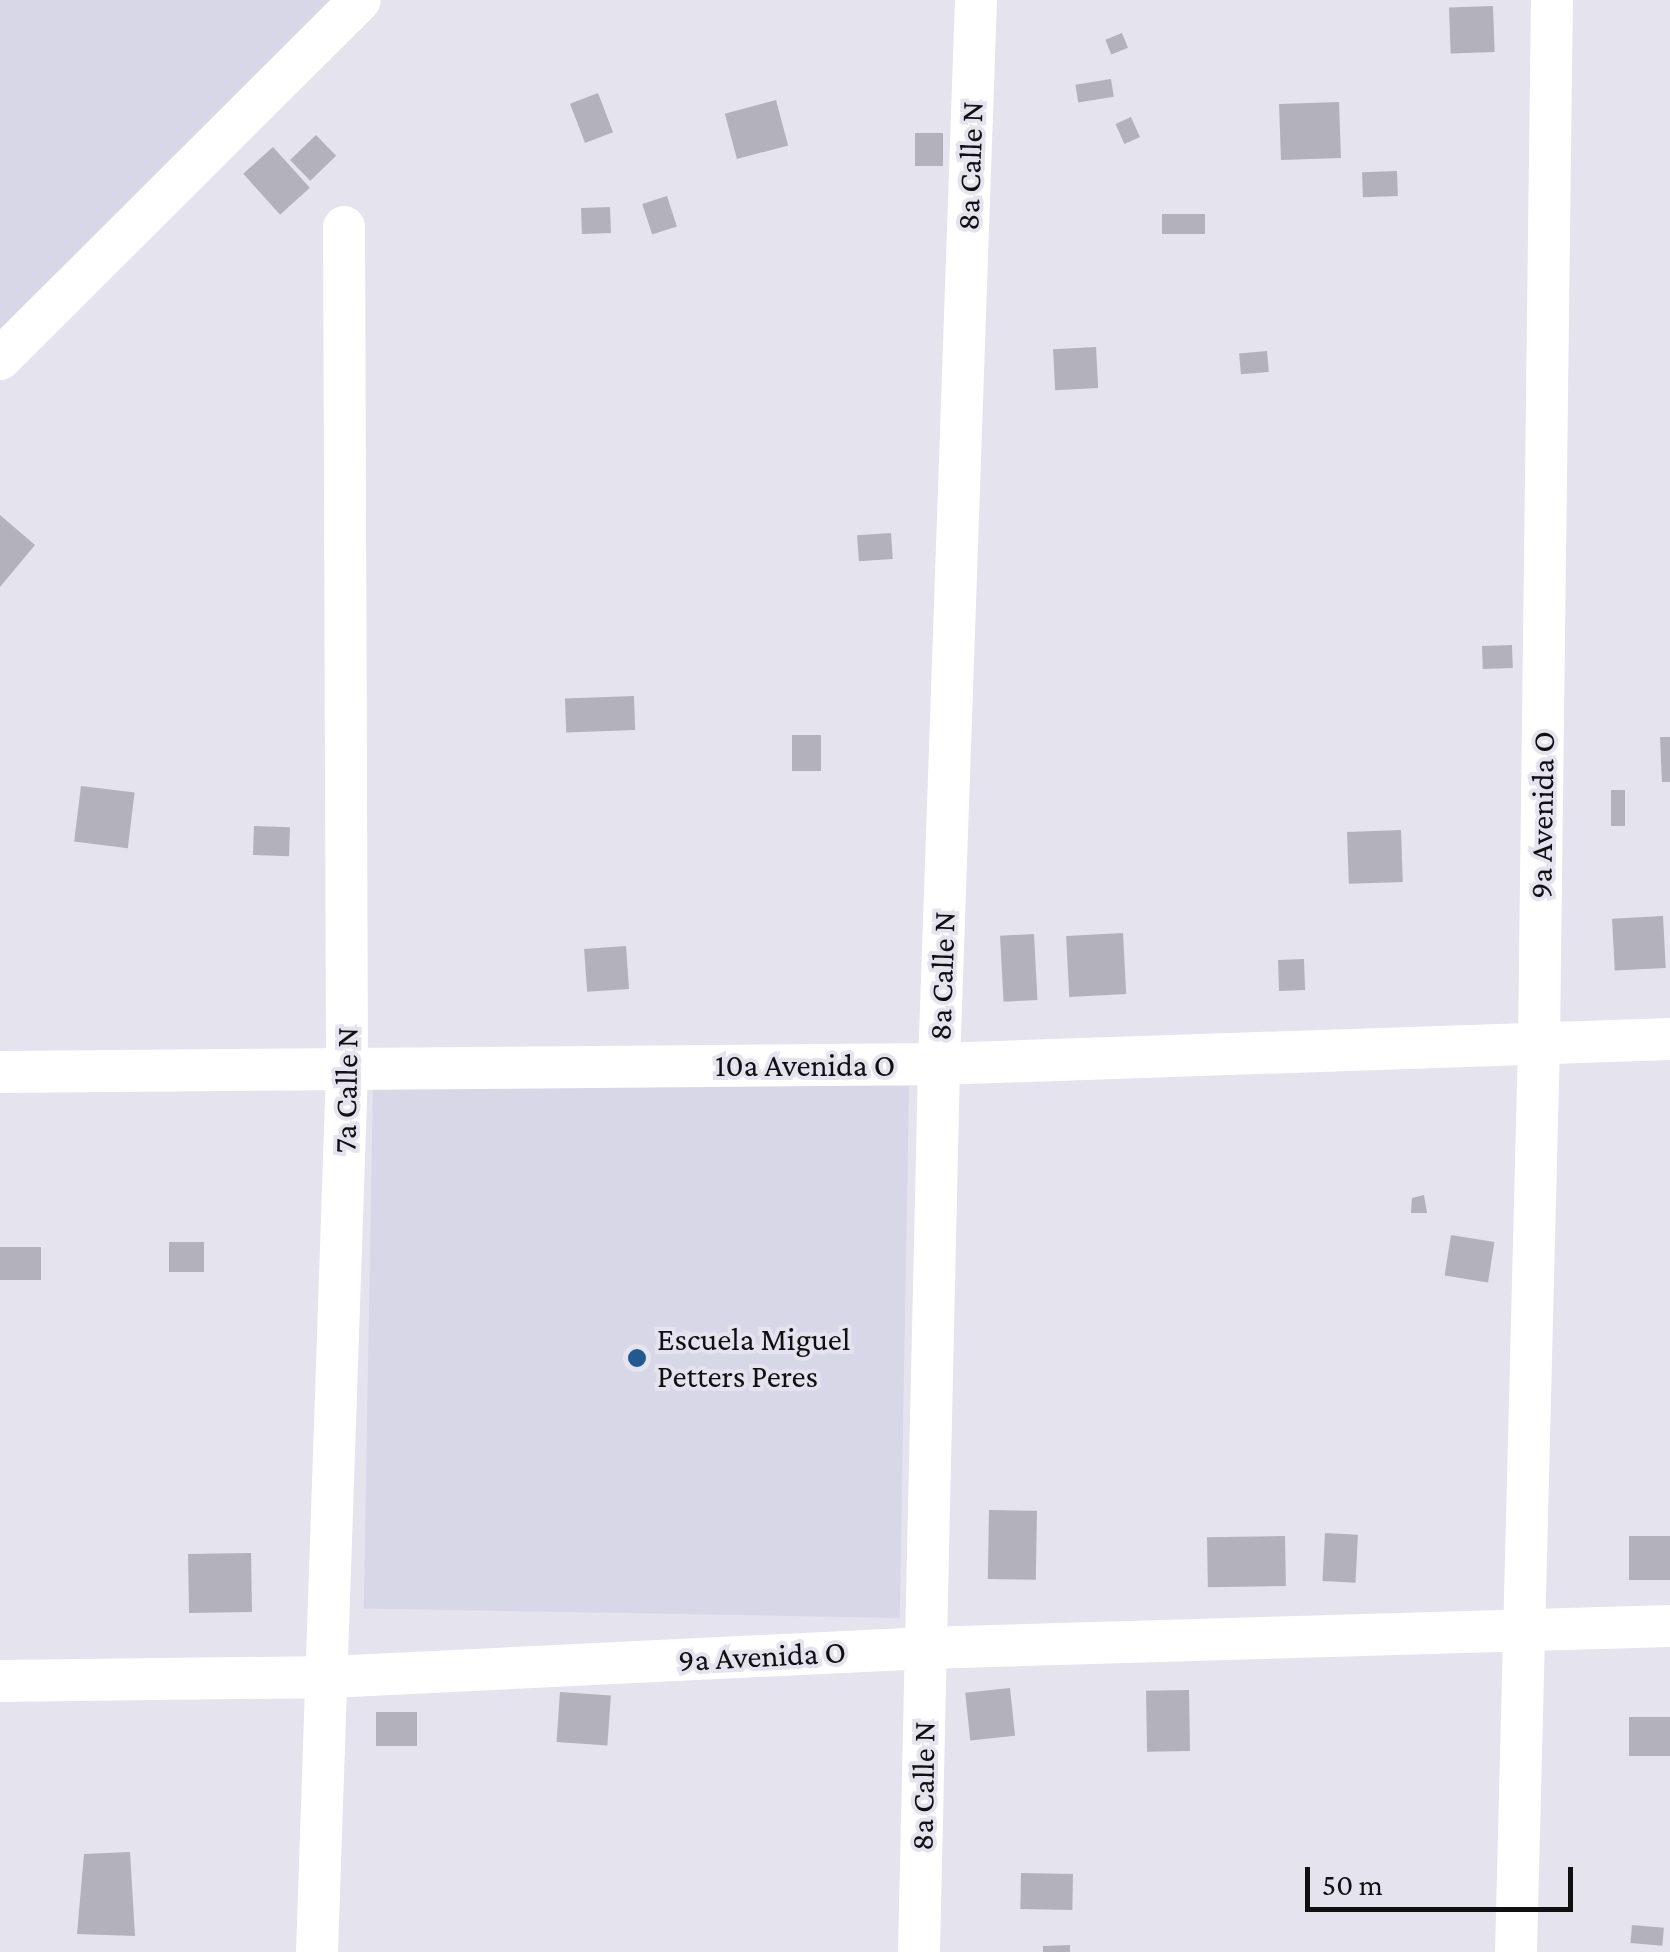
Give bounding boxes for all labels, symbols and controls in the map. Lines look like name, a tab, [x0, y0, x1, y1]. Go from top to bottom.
street label: 8a Calle N	[949, 101, 991, 231]
street label: 9a Avenida O	[1521, 731, 1563, 899]
street label: 8a Calle N	[921, 911, 963, 1041]
street label: 7a Calle N	[326, 1027, 366, 1153]
street label: 10a Avenida O	[715, 1046, 895, 1084]
place label: Escuela Miguel Petters Peres	[657, 1321, 850, 1396]
marker: Escuela Miguel Petters Peres	[626, 1347, 648, 1369]
street label: 9a Avenida O	[677, 1632, 847, 1680]
street label: 8a Calle N	[903, 1721, 943, 1851]
scale bar	[1310, 1847, 1578, 1909]
text: 50 m	[1322, 1868, 1383, 1901]

